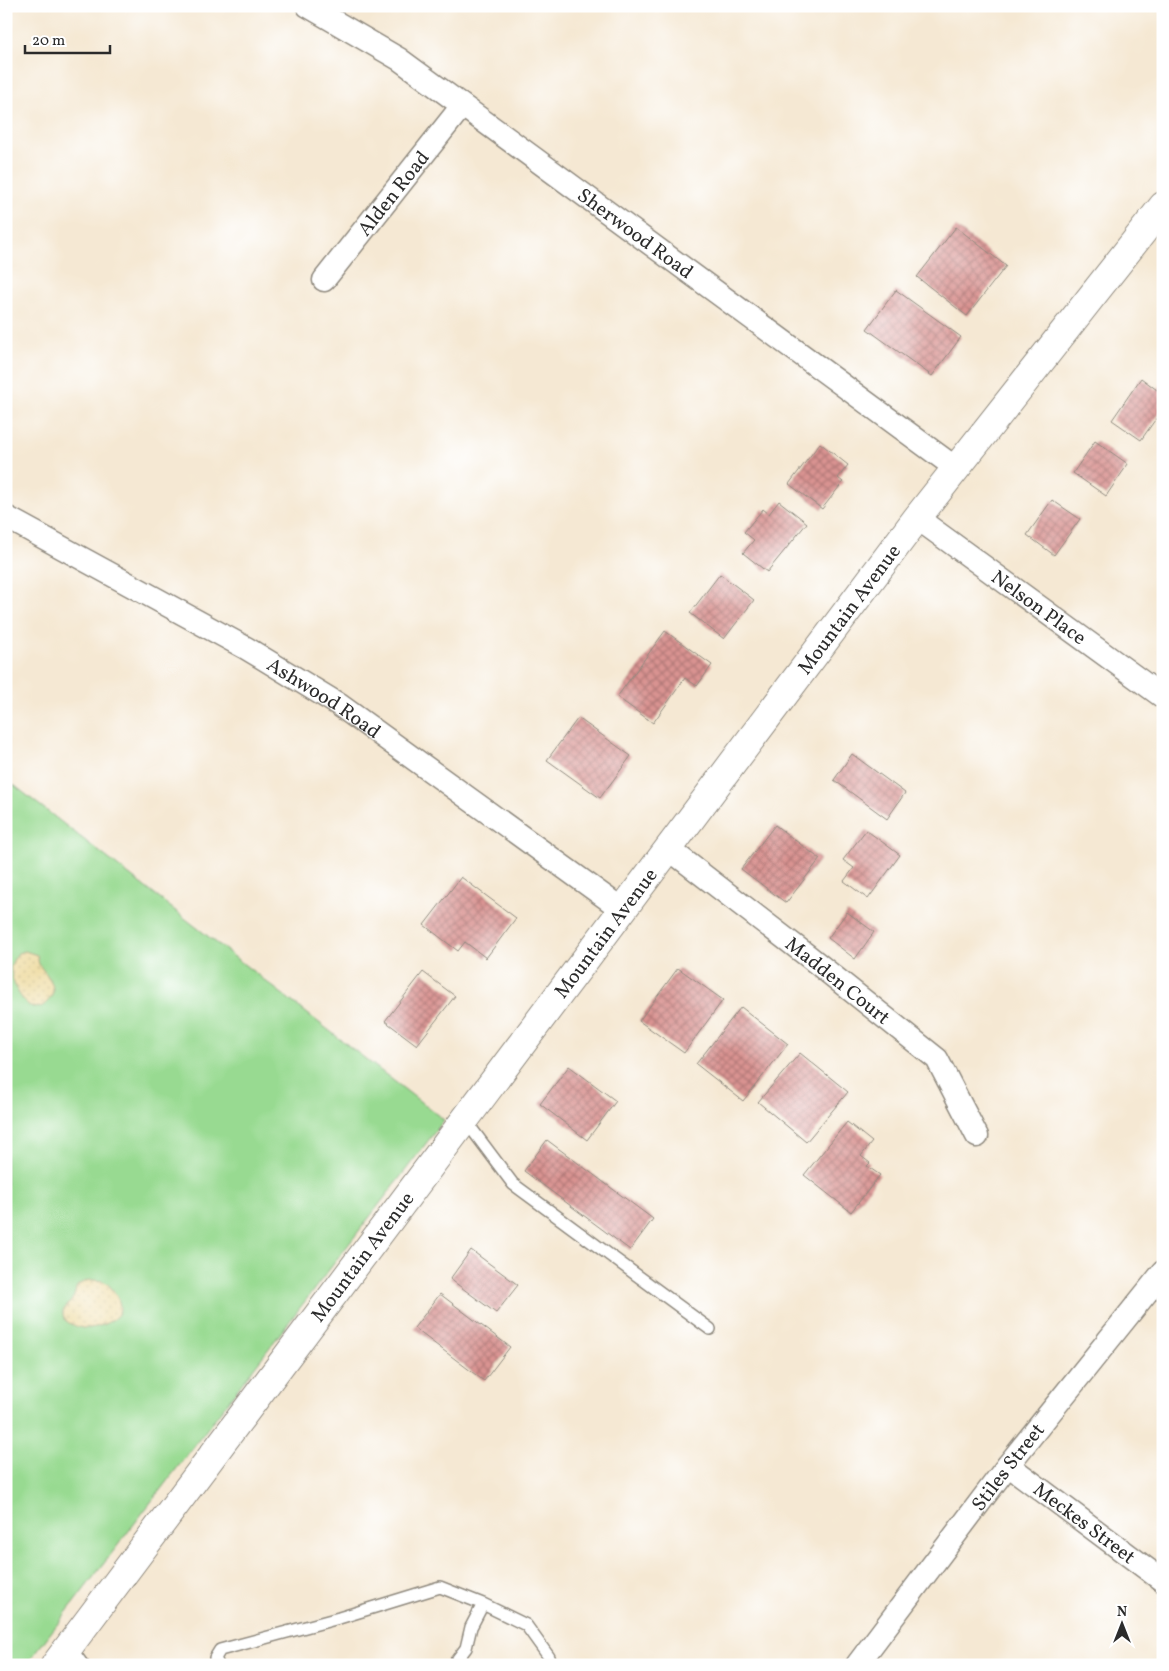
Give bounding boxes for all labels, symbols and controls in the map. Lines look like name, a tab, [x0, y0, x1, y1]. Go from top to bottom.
scale bar	[25, 22, 110, 54]
text: 20 m	[32, 31, 65, 52]
street label: Alden Road	[352, 146, 437, 243]
street label: Sherwood Road	[571, 182, 698, 287]
street label: Mountain Avenue	[792, 539, 908, 681]
street label: Nelson Place	[985, 564, 1091, 653]
street label: Ashwood Road	[261, 652, 386, 746]
street label: Mountain Avenue	[549, 863, 665, 1005]
street label: Madden Court	[778, 931, 895, 1032]
street label: Mountain Avenue	[305, 1187, 422, 1329]
street label: Stiles Street	[966, 1418, 1052, 1518]
street label: Meckes Street	[1027, 1477, 1141, 1572]
north arrow	[1096, 1598, 1146, 1648]
text: N	[1117, 1603, 1127, 1622]

